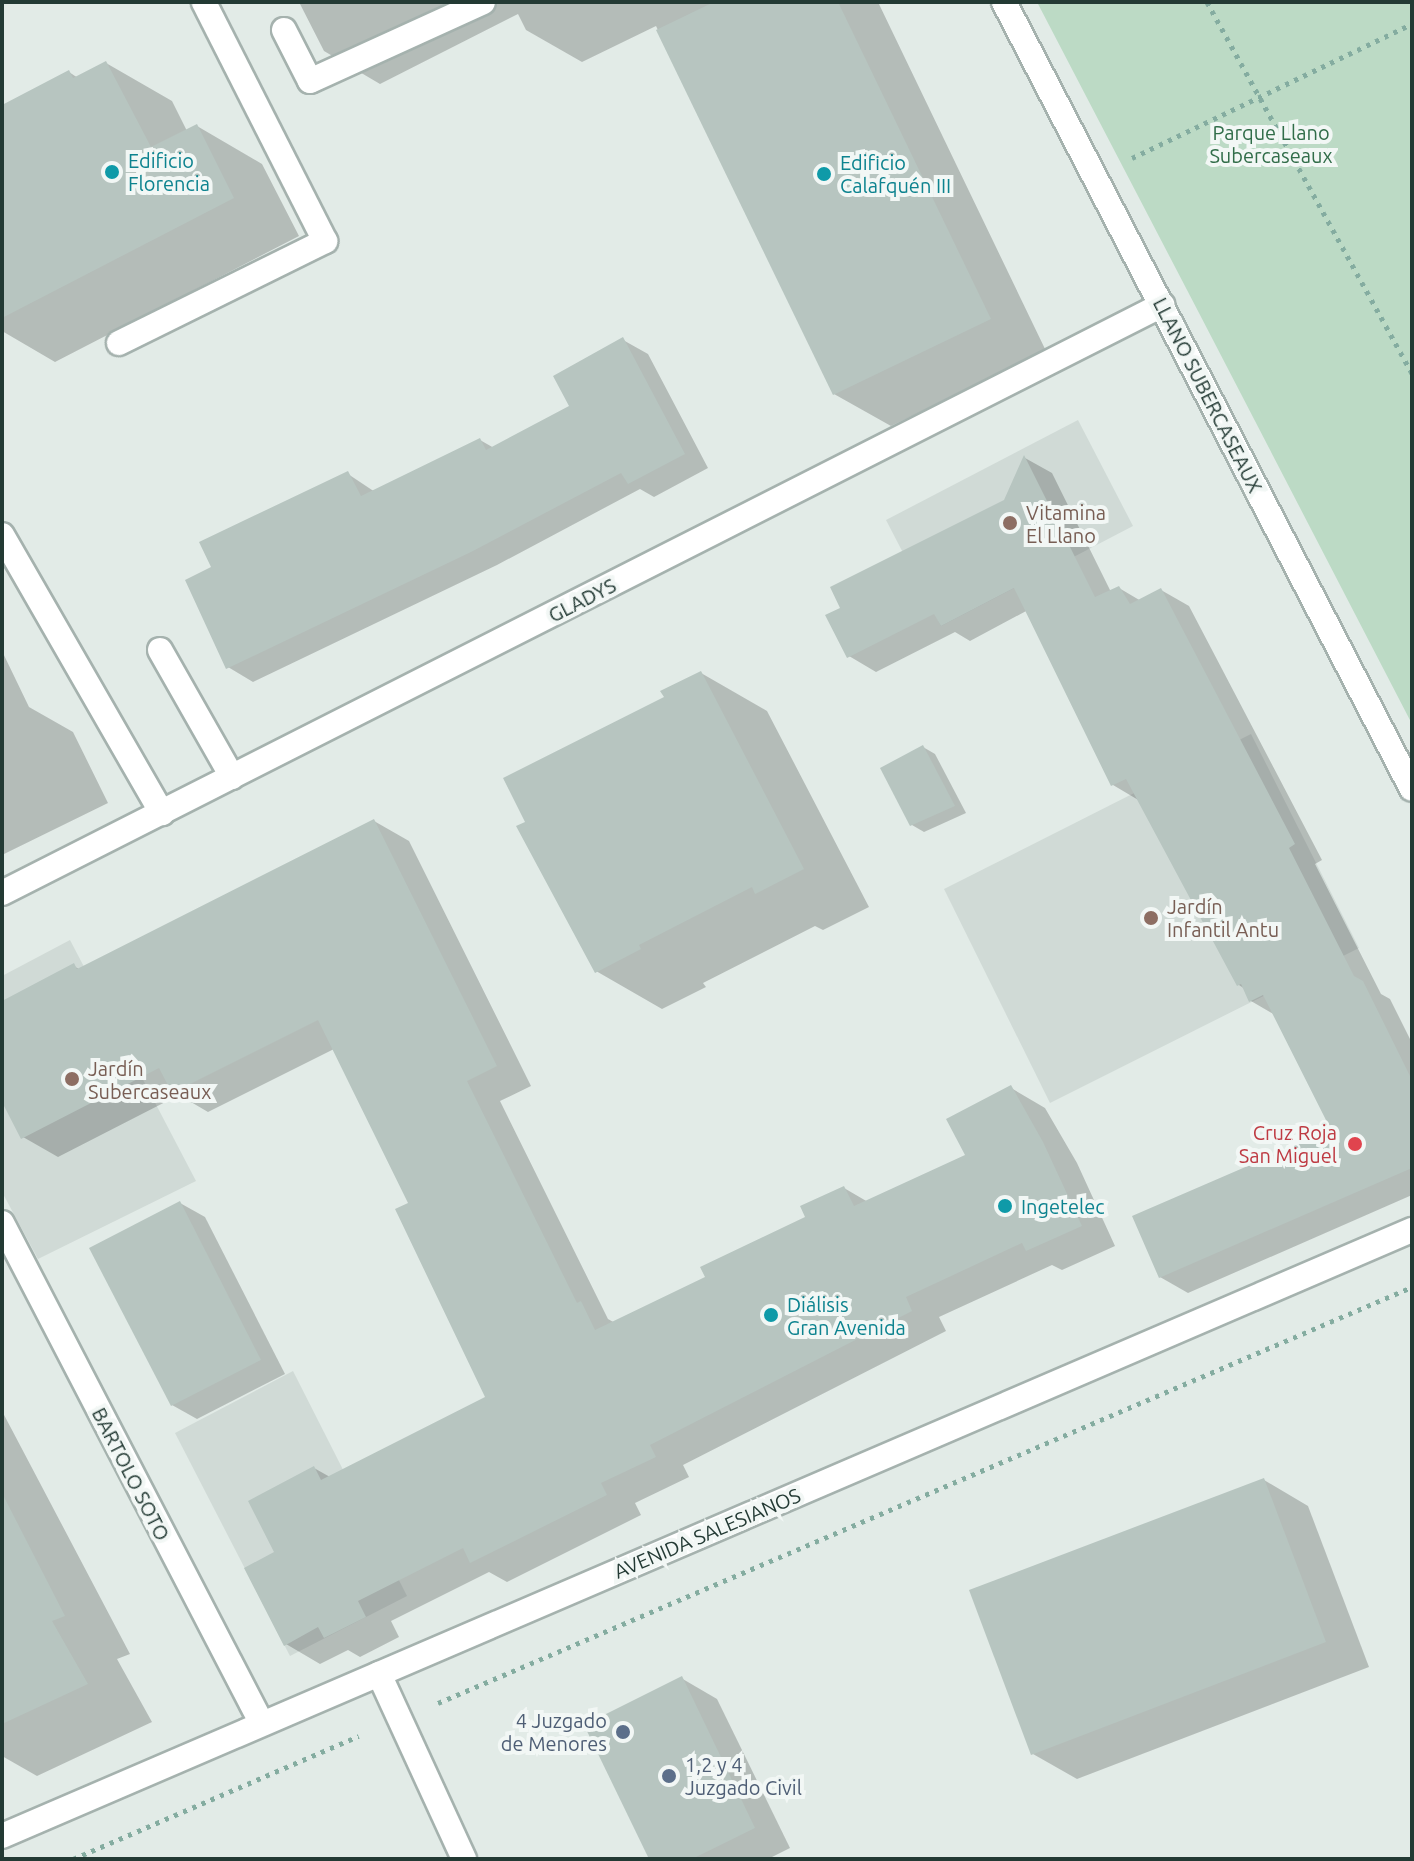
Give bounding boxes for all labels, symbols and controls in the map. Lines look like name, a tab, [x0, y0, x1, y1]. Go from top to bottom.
park label: Parque Llano Subercaseaux	[1209, 121, 1333, 168]
place label: Edificio Florencia	[128, 148, 210, 195]
place label: Edificio Calafquén III	[840, 150, 951, 197]
marker: Edificio Florencia	[103, 163, 121, 181]
marker: Edificio Calafquén III	[815, 165, 833, 183]
street label: LLANO SUBERCASEAUX	[1148, 293, 1268, 497]
place label: Vitamina El Llano	[1026, 500, 1106, 547]
marker: Vitamina El Llano	[1001, 514, 1019, 532]
street label: GLADYS	[544, 573, 620, 627]
place label: Jardín Infantil Antu	[1167, 894, 1279, 941]
marker: Jardín Infantil Antu	[1142, 909, 1160, 927]
place label: Jardín Subercaseaux	[88, 1056, 211, 1103]
marker: Jardín Subercaseaux	[63, 1070, 81, 1088]
place label: Cruz Roja San Miguel	[1239, 1120, 1337, 1167]
marker: Cruz Roja San Miguel	[1344, 1133, 1366, 1155]
place label: Ingetelec	[1021, 1194, 1105, 1218]
marker: Ingetelec	[996, 1197, 1014, 1215]
place label: Diálisis Gran Avenida	[787, 1292, 906, 1339]
marker: Diálisis Gran Avenida	[762, 1306, 780, 1324]
street label: BARTOLO SOTO	[87, 1403, 175, 1545]
street label: AVENIDA SALESIANOS	[610, 1483, 804, 1583]
place label: 4 Juzgado de Menores	[501, 1708, 607, 1755]
marker: 4 Juzgado de Menores	[614, 1723, 632, 1741]
place label: 1,2 y 4 Juzgado Civil	[685, 1752, 802, 1799]
marker: 1,2 y 4 Juzgado Civil	[660, 1767, 678, 1785]

